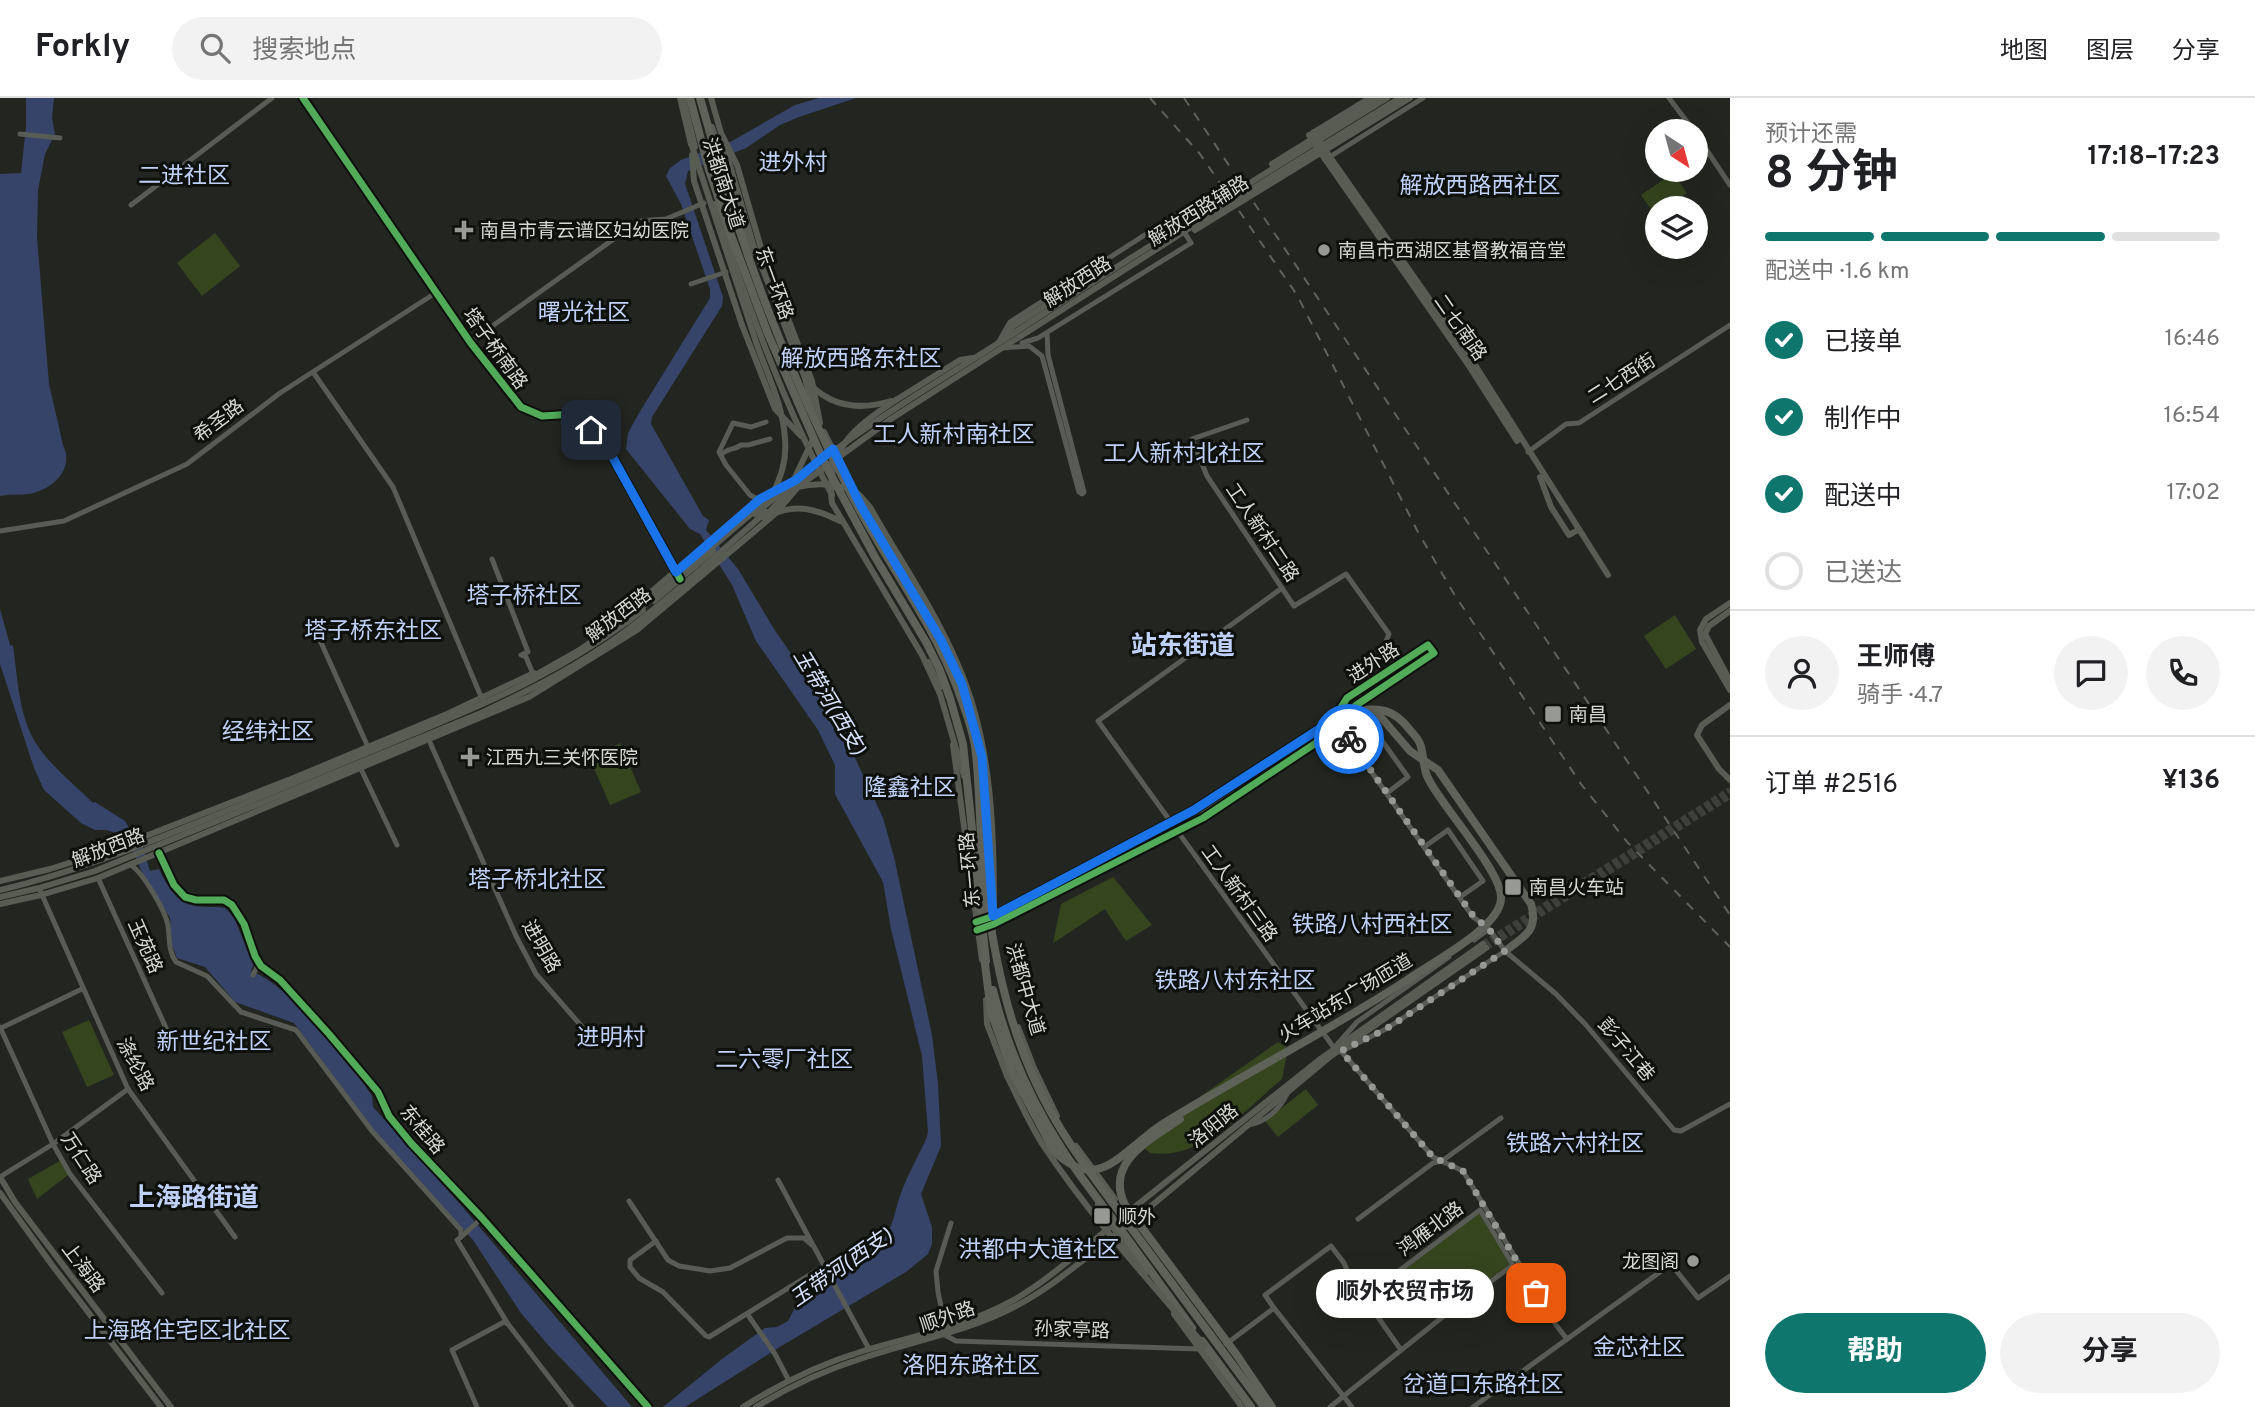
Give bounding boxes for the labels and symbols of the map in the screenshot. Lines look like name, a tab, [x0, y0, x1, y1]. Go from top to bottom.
north arrow	[1645, 119, 1708, 182]
street label: 洪都南大道	[696, 135, 748, 233]
district label: 进外村	[759, 150, 828, 179]
district label: 二进社区	[138, 163, 230, 192]
street label: 解放西路辅路	[1144, 171, 1254, 252]
district label: 解放西路西社区	[1400, 173, 1561, 202]
marker: 南昌市青云谱区妇幼医院	[454, 220, 474, 240]
place label: 南昌市青云谱区妇幼医院	[480, 220, 689, 244]
place label: 南昌市西湖区基督教福音堂	[1338, 240, 1566, 264]
marker: 南昌市西湖区基督教福音堂	[1316, 242, 1332, 258]
street label: 东一环路	[749, 244, 797, 324]
street label: 解放西路	[1040, 252, 1117, 313]
street label: 二七南路	[1428, 290, 1491, 366]
district label: 曙光社区	[538, 300, 630, 329]
street label: 塔子桥南路	[457, 304, 532, 395]
district label: 解放西路东社区	[781, 346, 942, 375]
street label: 二七西街	[1583, 349, 1661, 410]
street label: 希圣路	[189, 395, 249, 448]
pin	[561, 400, 621, 460]
district label: 工人新村南社区	[874, 422, 1035, 451]
district label: 工人新村北社区	[1104, 441, 1265, 470]
street label: 工人新村二路	[1220, 479, 1303, 587]
district label: 塔子桥社区	[467, 583, 582, 612]
street label: 解放西路	[582, 583, 657, 648]
district label: 塔子桥东社区	[304, 618, 442, 647]
district label: 站东街道	[1131, 631, 1235, 664]
street label: 进外路	[1344, 638, 1405, 689]
water label: 玉带河(西支)	[786, 645, 871, 761]
courier	[1314, 704, 1384, 774]
marker: 南昌	[1543, 704, 1563, 724]
place label: 南昌	[1569, 704, 1607, 728]
district label: 经纬社区	[222, 719, 314, 748]
marker: 江西九三关怀医院	[460, 747, 480, 767]
place label: 江西九三关怀医院	[486, 747, 638, 771]
district label: 隆鑫社区	[864, 775, 956, 804]
street label: 解放西路	[69, 824, 149, 874]
street label: 东一环路	[956, 831, 986, 909]
street label: 工人新村三路	[1195, 841, 1282, 947]
district label: 塔子桥北社区	[468, 867, 606, 896]
marker: 南昌火车站	[1503, 877, 1523, 897]
place label: 南昌火车站	[1529, 877, 1624, 901]
district label: 铁路八村西社区	[1292, 912, 1453, 941]
street label: 玉苑路	[122, 916, 167, 978]
street label: 进明路	[516, 916, 565, 978]
street label: 洪都中大道	[999, 941, 1049, 1039]
street label: 火车站东广场匝道	[1275, 949, 1417, 1048]
district label: 铁路八村东社区	[1155, 968, 1316, 997]
street label: 彭子江巷	[1592, 1013, 1659, 1087]
district label: 进明村	[577, 1025, 646, 1054]
district label: 新世纪社区	[157, 1029, 272, 1058]
street label: 涤纶路	[110, 1034, 158, 1096]
district label: 二六零厂社区	[715, 1047, 853, 1076]
street label: 洛阳路	[1185, 1099, 1244, 1154]
street label: 东桂路	[394, 1101, 449, 1160]
street label: 万仁路	[55, 1129, 106, 1190]
district label: 铁路六村社区	[1506, 1131, 1644, 1160]
district label: 上海路街道	[129, 1183, 259, 1216]
street label: 鸿雁北路	[1394, 1197, 1469, 1262]
marker: 顺外	[1092, 1206, 1112, 1226]
place label: 顺外	[1118, 1206, 1156, 1230]
water label: 玉带河(西支)	[785, 1223, 898, 1313]
district label: 洪都中大道社区	[959, 1237, 1120, 1266]
street label: 上海路	[56, 1238, 109, 1298]
place label: 龙图阁	[1622, 1251, 1679, 1275]
marker: 龙图阁	[1685, 1253, 1701, 1269]
pin	[1506, 1263, 1566, 1323]
callout: 顺外农贸市场	[1316, 1268, 1494, 1318]
street label: 顺外路	[917, 1297, 979, 1339]
district label: 上海路住宅区北社区	[84, 1318, 291, 1347]
street label: 孙家亭路	[1034, 1318, 1110, 1344]
district label: 金芯社区	[1593, 1335, 1685, 1364]
district label: 洛阳东路社区	[902, 1353, 1040, 1382]
district label: 岔道口东路社区	[1403, 1372, 1564, 1401]

